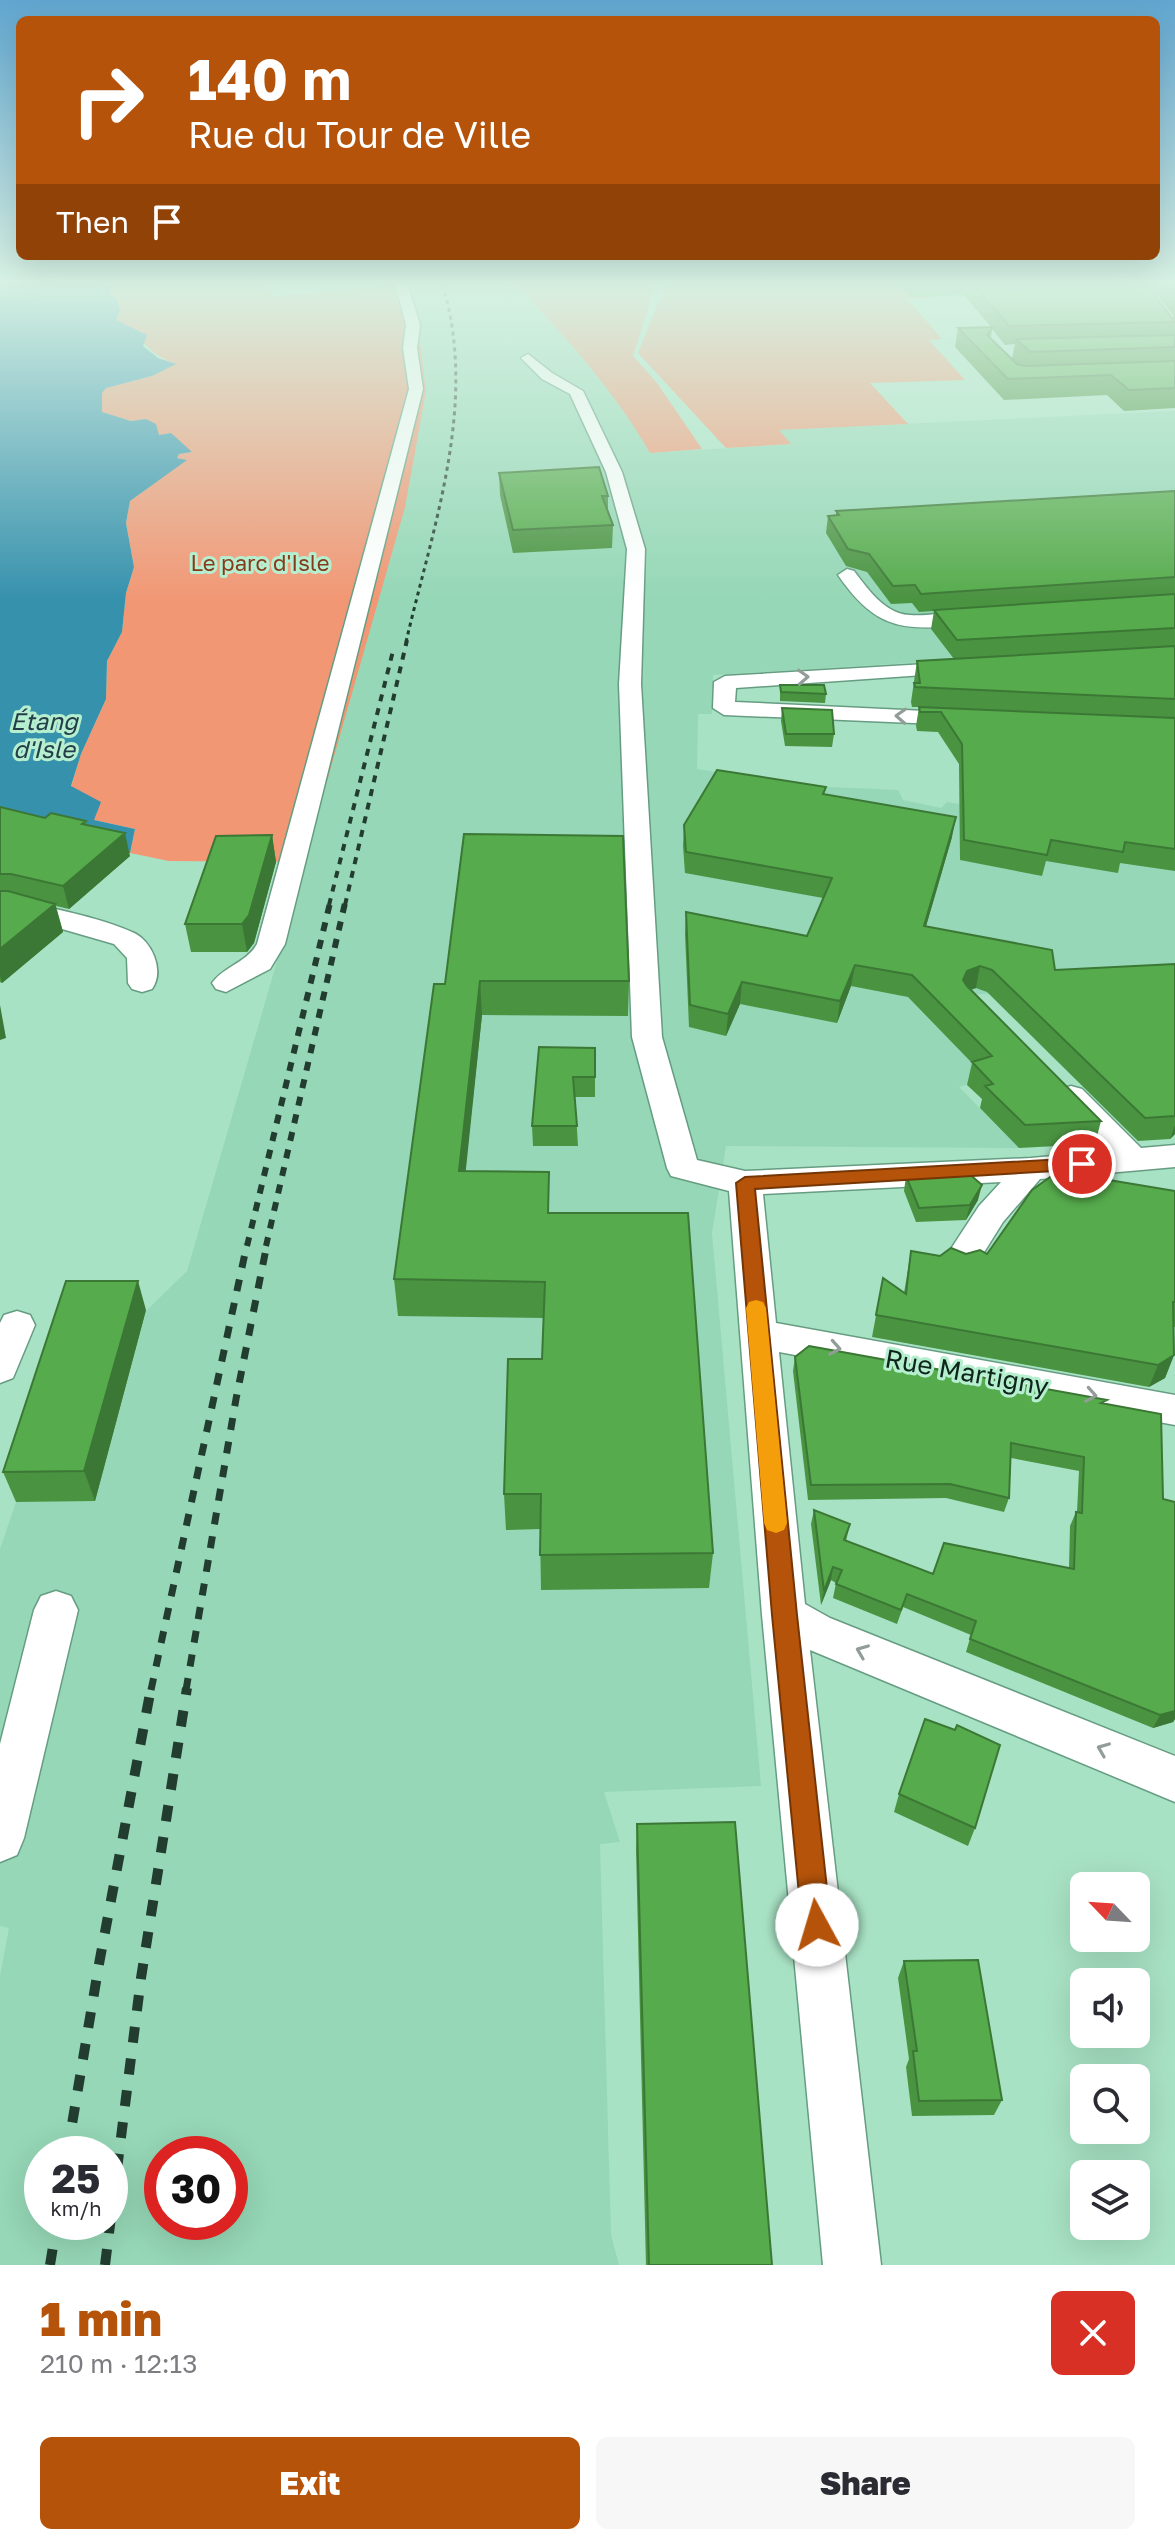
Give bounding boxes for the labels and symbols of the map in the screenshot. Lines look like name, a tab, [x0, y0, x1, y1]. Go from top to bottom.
park label: Le parc d'Isle	[191, 549, 329, 576]
one-way arrow	[797, 669, 810, 686]
water label: Étang d'Isle	[10, 706, 80, 763]
one-way arrow	[894, 707, 907, 724]
pin	[1048, 1130, 1116, 1198]
one-way arrow	[828, 1338, 842, 1355]
street label: Rue Martigny	[883, 1342, 1052, 1402]
one-way arrow	[1084, 1385, 1098, 1402]
one-way arrow	[856, 1644, 870, 1661]
one-way arrow	[1097, 1742, 1111, 1759]
north arrow	[1070, 1872, 1150, 1952]
position arrow	[775, 1883, 859, 1967]
speed limit sign: 30	[144, 2136, 248, 2240]

